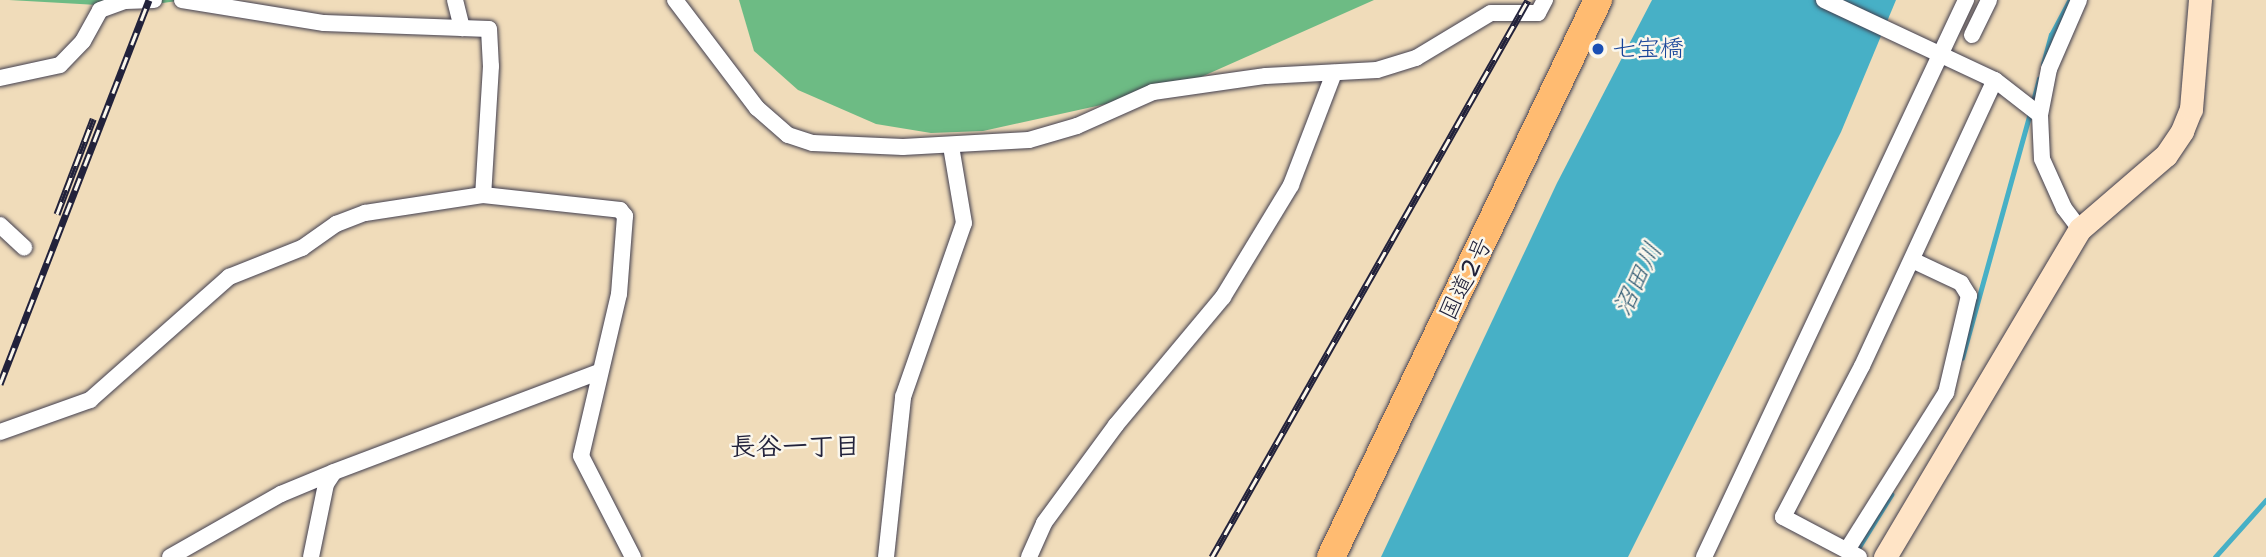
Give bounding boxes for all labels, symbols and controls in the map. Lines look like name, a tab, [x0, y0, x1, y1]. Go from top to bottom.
place label: 七宝橋	[1612, 35, 1684, 63]
marker: 七宝橋	[1590, 41, 1606, 57]
street label: 国道2号	[1434, 233, 1498, 325]
water label: 沼田川	[1606, 237, 1668, 321]
district label: 長谷一丁目	[730, 430, 860, 462]

